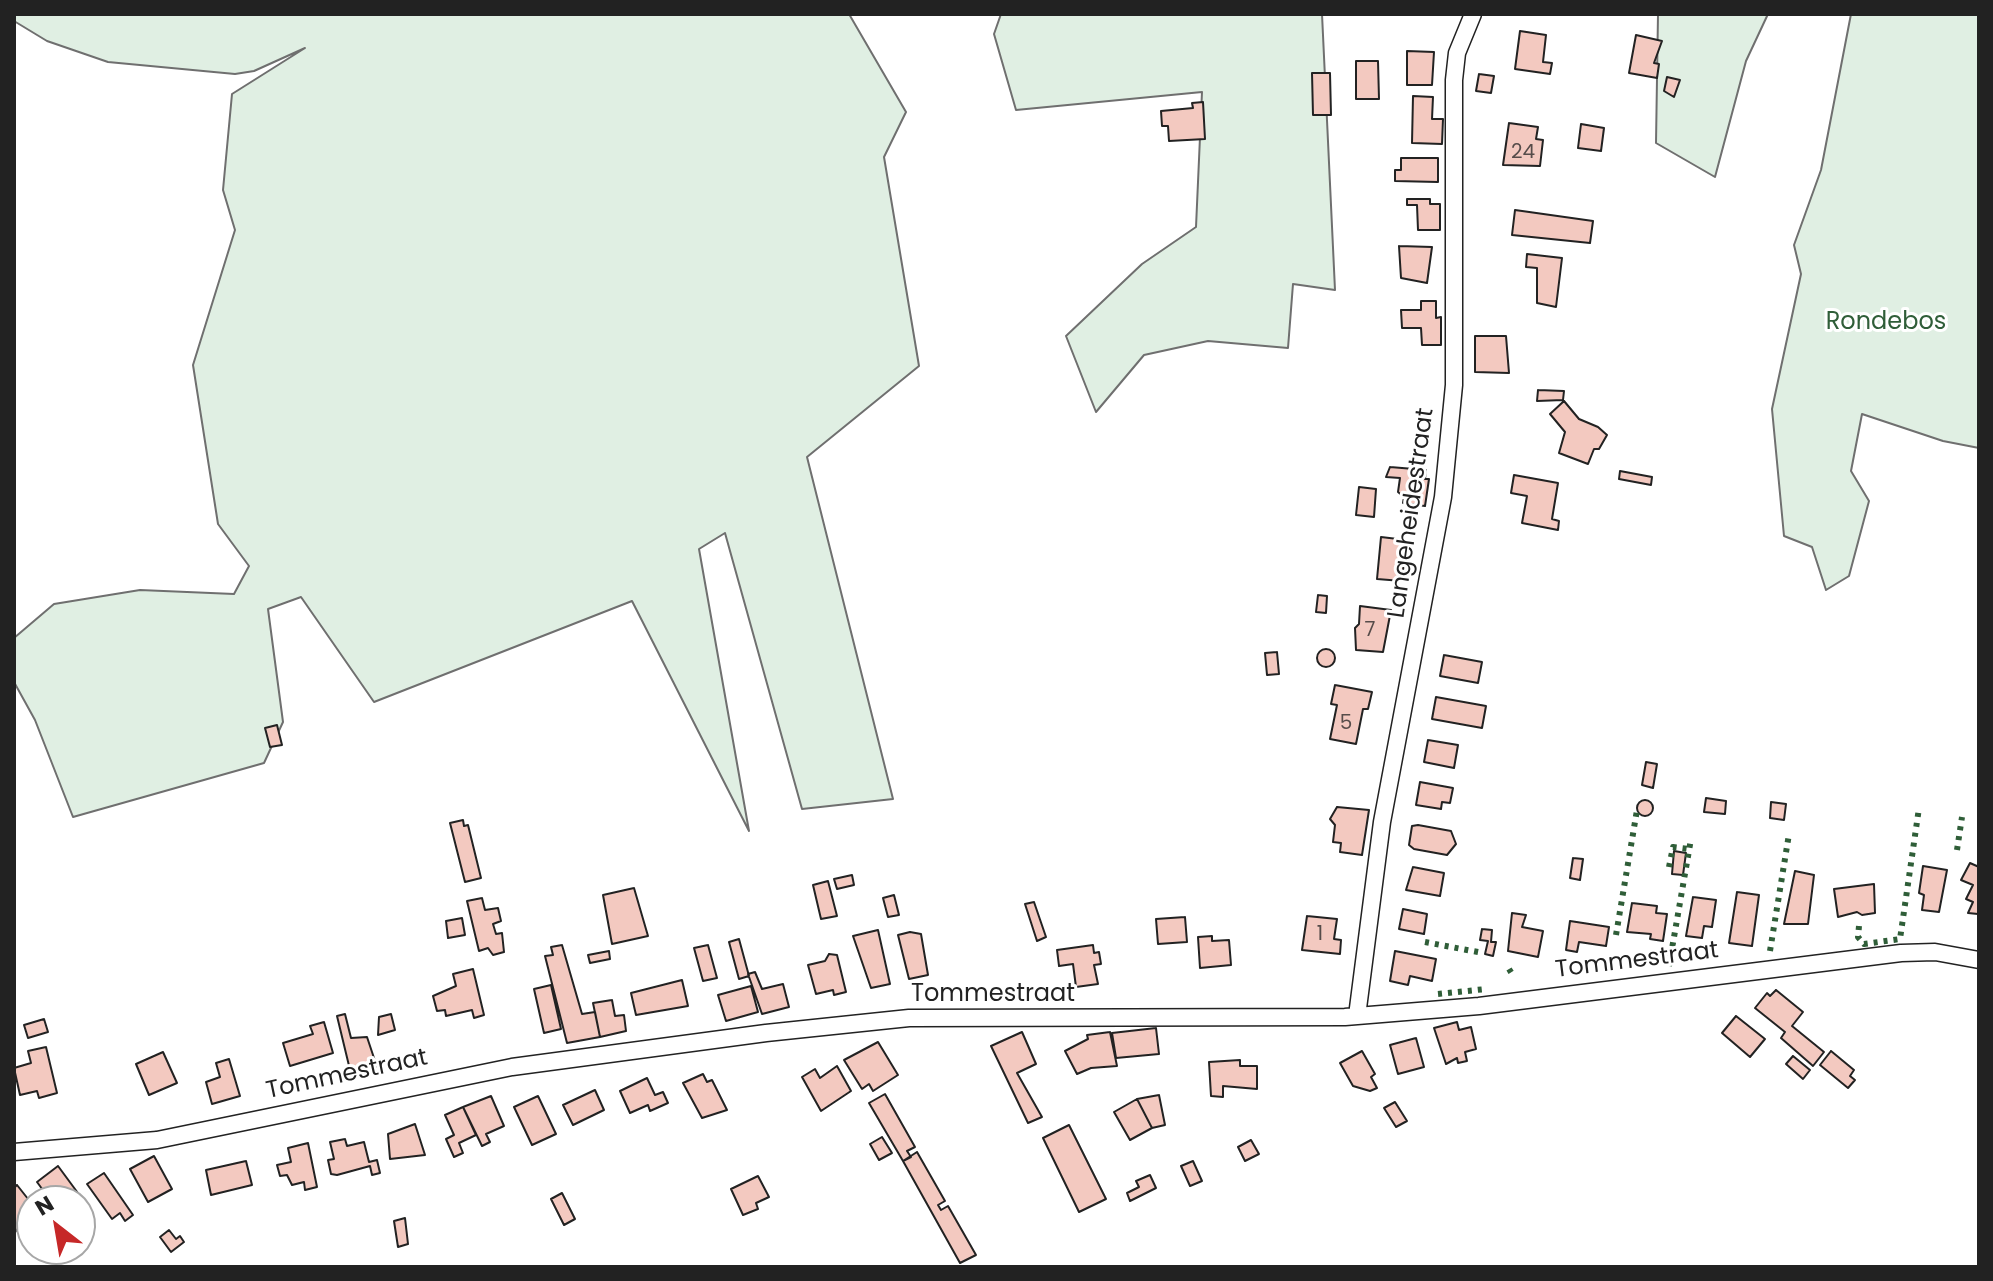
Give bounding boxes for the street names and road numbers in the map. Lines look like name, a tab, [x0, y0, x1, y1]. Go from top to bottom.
street label: Langeheidestraat	[1383, 406, 1441, 620]
street label: Tommestraat	[1554, 937, 1720, 985]
street label: Tommestraat	[911, 981, 1075, 1009]
street label: Tommestraat	[264, 1044, 430, 1106]

